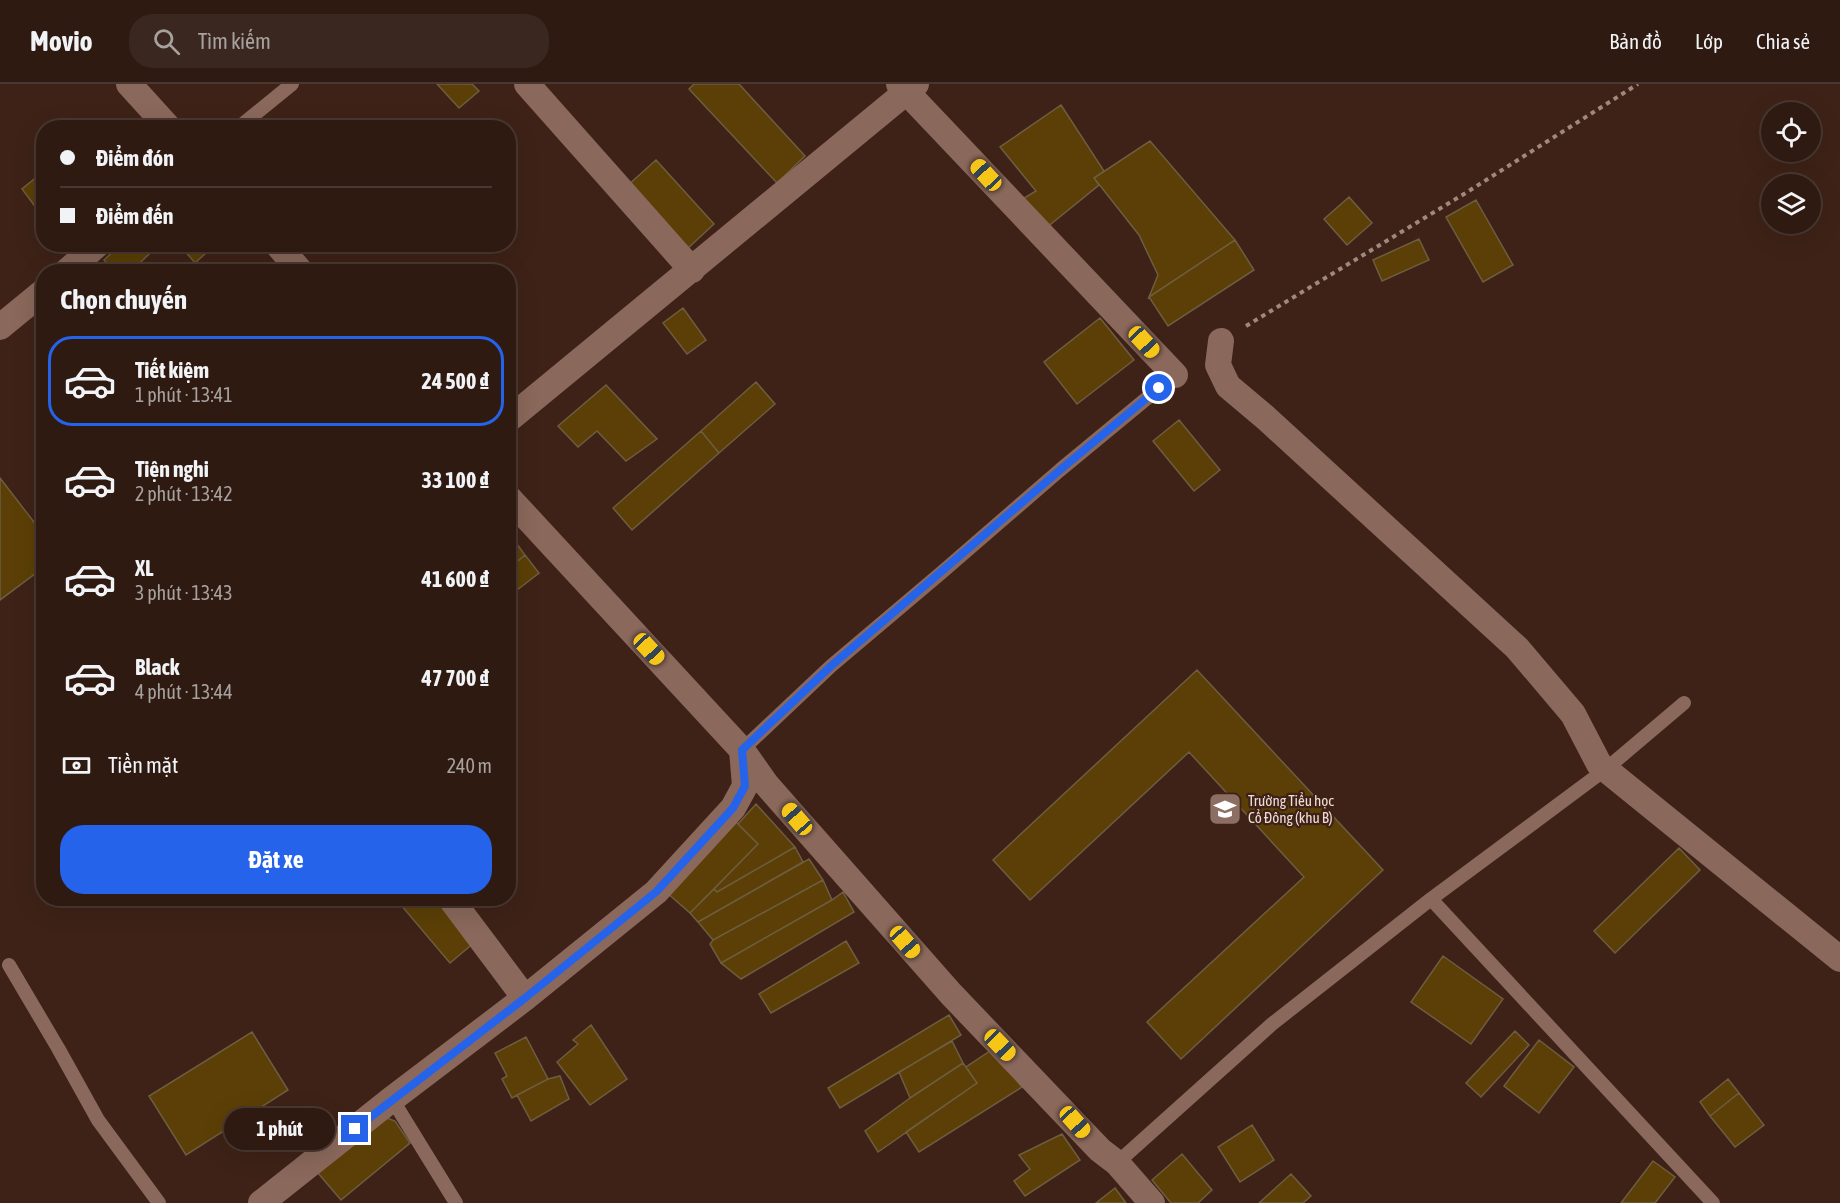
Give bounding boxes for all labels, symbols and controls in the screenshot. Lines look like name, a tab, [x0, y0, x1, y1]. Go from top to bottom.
search box	[129, 14, 549, 68]
text: Movio	[30, 25, 93, 57]
icon: search	[150, 25, 183, 58]
text: Tìm kiếm	[198, 28, 271, 54]
text: Bản đồ	[1609, 29, 1662, 53]
text: Lớp	[1695, 29, 1723, 53]
text: Chia sẻ	[1756, 29, 1810, 53]
map controls	[1761, 102, 1821, 234]
button: locate	[1761, 102, 1821, 162]
text: Điểm đón	[96, 145, 174, 171]
car	[967, 156, 1005, 194]
button: layers	[1761, 174, 1821, 234]
text: Điểm đến	[96, 203, 173, 229]
text: Chọn chuyến	[60, 284, 187, 315]
car	[1125, 323, 1163, 361]
icon: car	[63, 354, 117, 408]
text: Tiết kiệm	[135, 357, 209, 383]
text: 24 500 ₫	[422, 368, 489, 394]
route start	[1145, 374, 1172, 401]
text: 1 phút · 13:41	[135, 383, 233, 406]
icon: car	[63, 453, 117, 507]
text: Tiện nghi	[135, 456, 209, 482]
text: 33 100 ₫	[422, 467, 489, 493]
text: 2 phút · 13:42	[135, 482, 233, 505]
icon: car	[63, 552, 117, 606]
text: XL	[135, 555, 153, 581]
text: 41 600 ₫	[422, 566, 489, 592]
text: 3 phút · 13:43	[135, 581, 233, 604]
car	[630, 630, 668, 668]
icon: car	[63, 651, 117, 705]
text: Black	[135, 654, 179, 680]
text: 47 700 ₫	[422, 665, 489, 691]
text: 4 phút · 13:44	[135, 680, 233, 703]
icon: cash	[60, 749, 93, 782]
text: Tiền mặt	[108, 752, 178, 778]
text: 240 m	[447, 754, 492, 777]
school or university icon: Trường Tiểu học Cổ Đông (khu B)	[1207, 791, 1243, 827]
place label: Trường Tiểu học Cổ Đông (khu B)	[1248, 792, 1334, 826]
car	[778, 800, 816, 838]
button: Đặt xe	[60, 825, 492, 894]
car	[886, 923, 924, 961]
car	[981, 1026, 1019, 1064]
car	[1056, 1103, 1094, 1141]
callout: 1 phút	[223, 1108, 334, 1150]
route end	[341, 1115, 368, 1142]
text: 1 phút	[256, 1117, 303, 1140]

